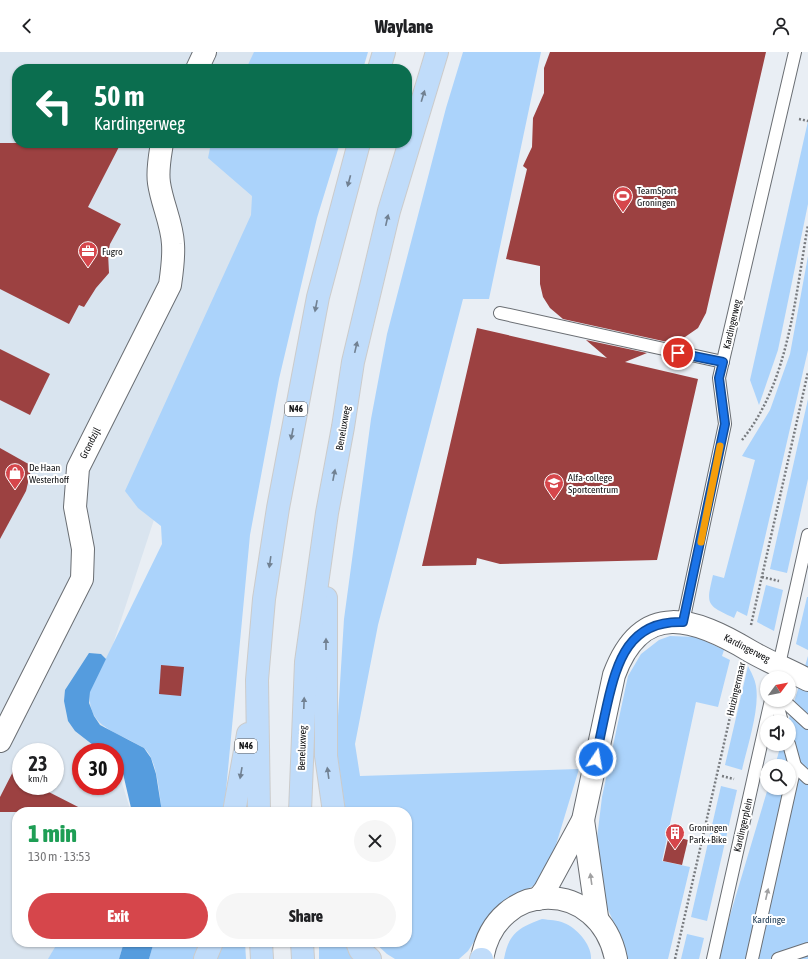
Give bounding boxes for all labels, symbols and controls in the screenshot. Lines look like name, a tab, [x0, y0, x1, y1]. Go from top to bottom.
icon: back	[16, 15, 38, 37]
icon: person	[770, 15, 792, 37]
text: Waylane	[375, 16, 433, 37]
icon: left	[28, 80, 80, 132]
text: 50 m	[94, 80, 144, 112]
one-way arrow	[420, 89, 426, 101]
text: Kardingerweg	[94, 113, 185, 134]
one-way arrow	[346, 175, 352, 187]
sports icon: TeamSport Groningen	[612, 185, 634, 213]
place label: TeamSport Groningen	[637, 185, 677, 208]
one-way arrow	[384, 214, 390, 227]
office icon: Fugro	[77, 240, 99, 268]
place label: Fugro	[102, 246, 123, 257]
street label: Kardingerweg	[721, 297, 743, 350]
one-way arrow	[313, 300, 319, 313]
pin	[661, 336, 695, 370]
one-way arrow	[354, 341, 360, 353]
icon: arrive	[667, 342, 689, 364]
road number: N46	[285, 402, 307, 416]
street label: Beneluxweg	[334, 404, 352, 451]
street label: Grondzijl	[78, 425, 103, 460]
one-way arrow	[288, 428, 294, 440]
shop icon: De Haan Westerhoff	[4, 462, 26, 490]
place label: De Haan Westerhoff	[29, 462, 70, 485]
one-way arrow	[331, 469, 337, 481]
school or university icon: Alfa-college Sportcentrum	[543, 472, 565, 500]
place label: Alfa-college Sportcentrum	[568, 472, 618, 495]
one-way arrow	[267, 556, 273, 568]
street label: Kardingerweg	[722, 632, 773, 665]
one-way arrow	[323, 637, 329, 650]
street label: Huizingermaar	[724, 660, 748, 717]
north arrow	[760, 671, 796, 707]
map controls	[760, 671, 796, 795]
one-way arrow	[301, 696, 307, 709]
button: sound	[760, 715, 796, 751]
street label: Beneluxweg	[296, 725, 308, 771]
position arrow	[575, 738, 617, 780]
road number: N46	[235, 739, 257, 753]
speed limit sign: 30	[72, 743, 124, 795]
text: 23	[29, 752, 47, 775]
button: search	[760, 759, 796, 795]
one-way arrow	[238, 767, 244, 779]
one-way arrow	[325, 767, 331, 779]
text: km/h	[28, 773, 48, 784]
street label: Kardingerplein	[731, 797, 755, 853]
text: 1 min	[28, 820, 77, 847]
button: close	[354, 820, 396, 862]
building icon: Groningen Park+Bike	[664, 822, 686, 850]
place label: Groningen Park+Bike	[689, 822, 728, 845]
text: 130 m · 13:53	[28, 849, 91, 864]
one-way arrow	[588, 873, 594, 885]
one-way arrow	[764, 887, 770, 900]
button: Exit	[28, 893, 208, 939]
button: Share	[216, 893, 396, 939]
park label: Kardinge	[753, 914, 786, 925]

